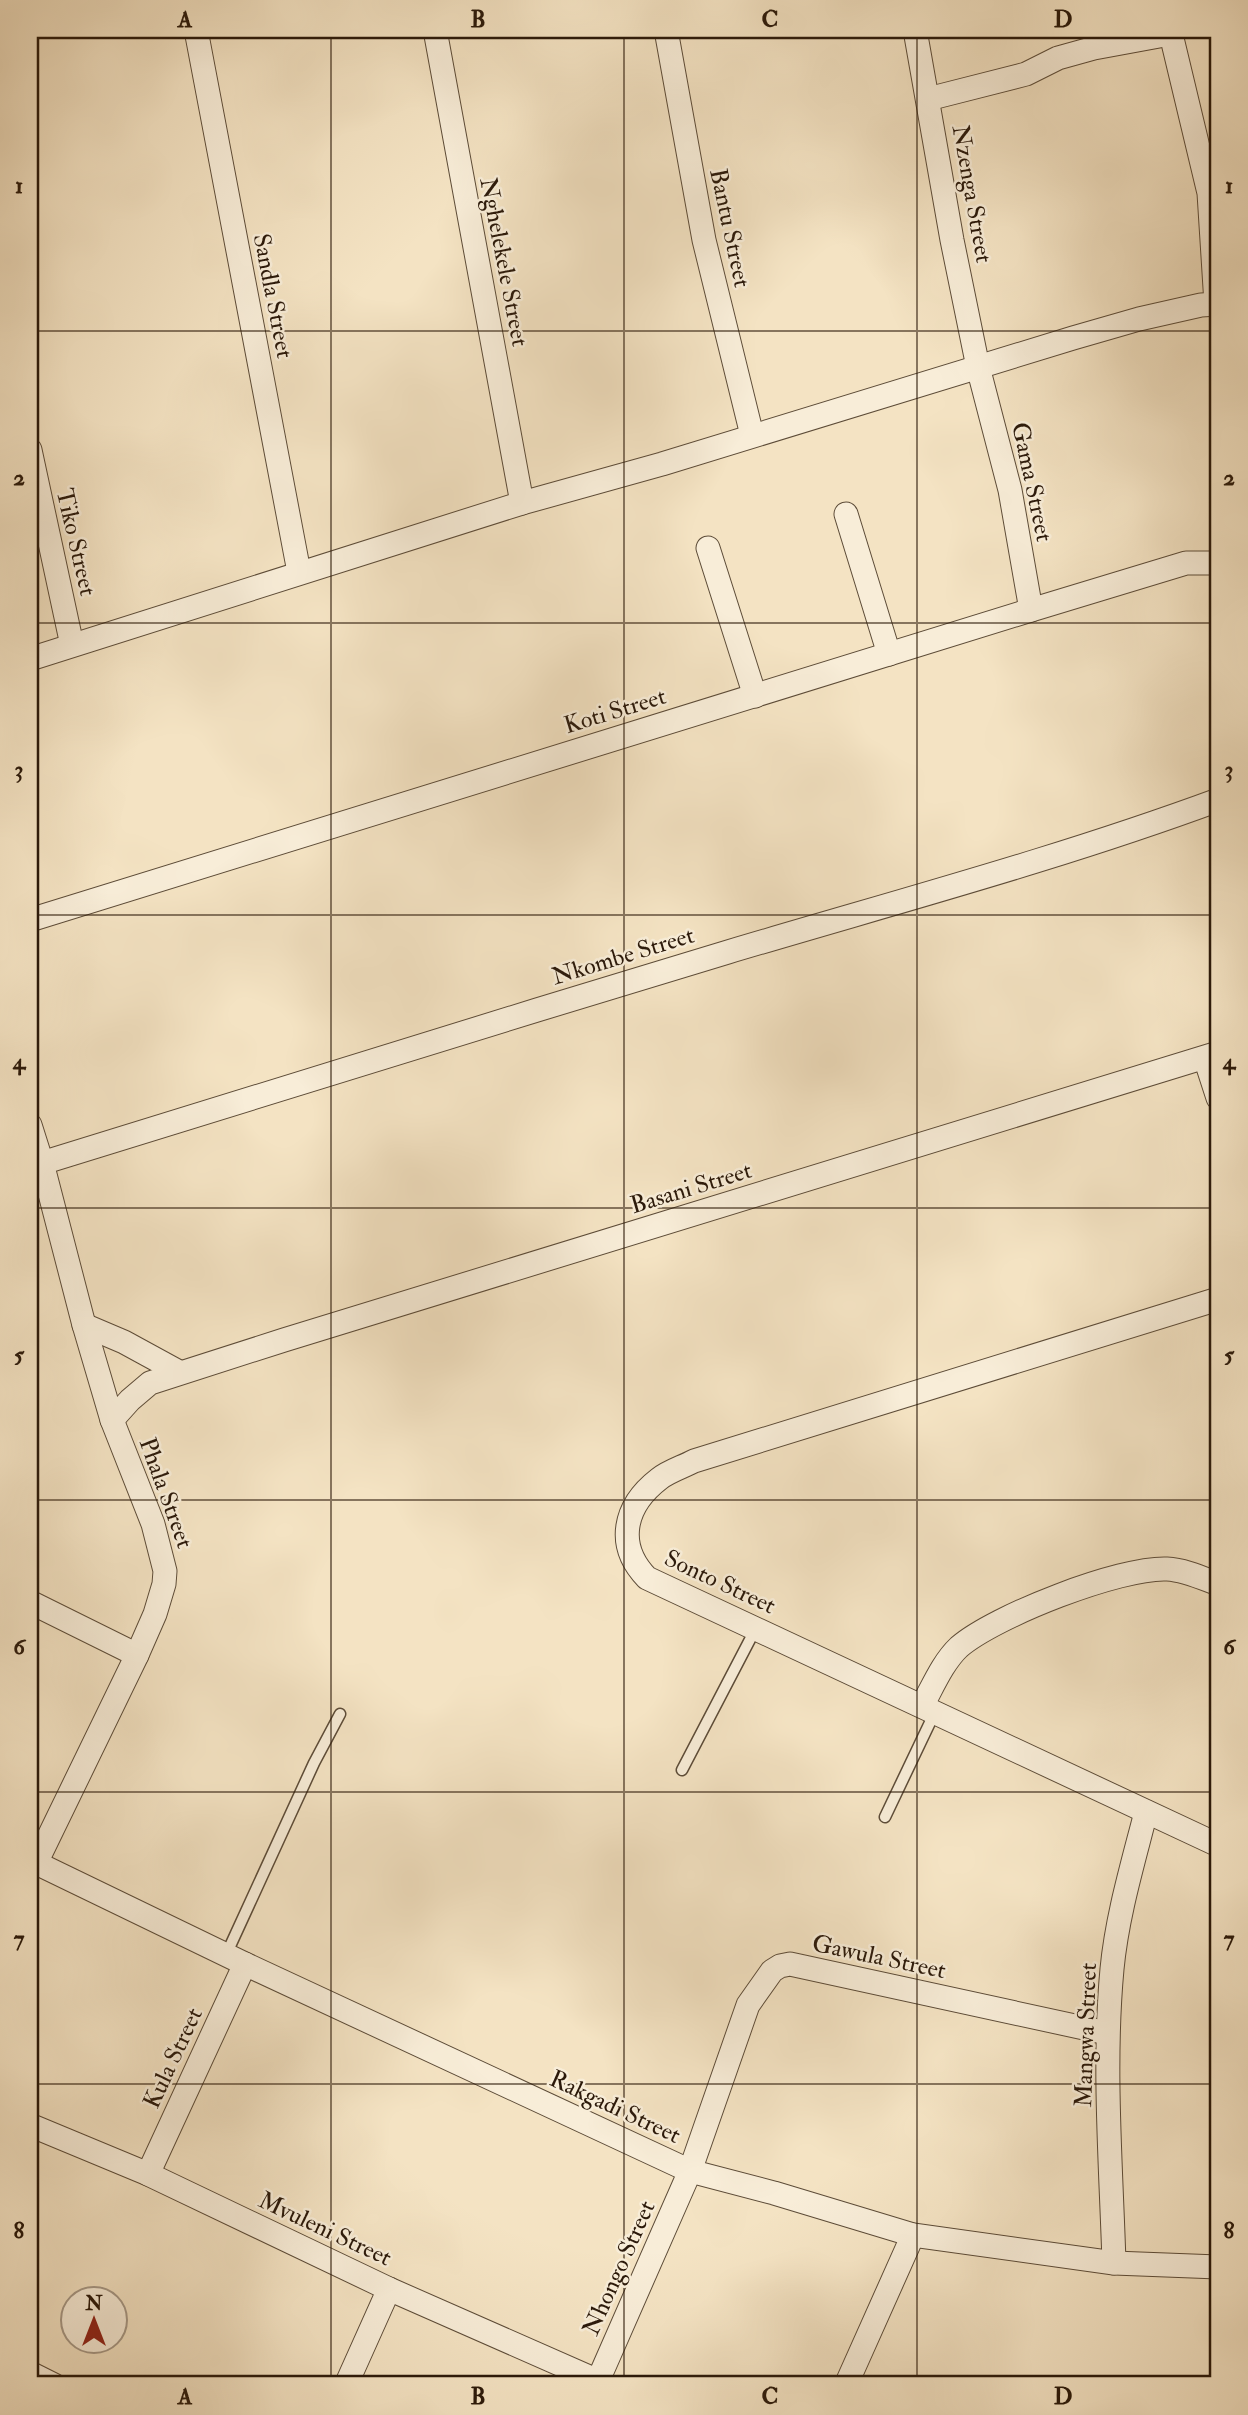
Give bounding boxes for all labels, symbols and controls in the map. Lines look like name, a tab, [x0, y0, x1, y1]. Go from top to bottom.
text: A	[177, 5, 193, 34]
text: B	[470, 5, 486, 34]
text: C	[762, 5, 778, 34]
text: D	[1054, 5, 1072, 34]
street label: Nzenga Street	[945, 123, 999, 266]
street label: Bantu Street	[702, 166, 758, 291]
text: 1	[15, 171, 23, 200]
text: 1	[1225, 171, 1233, 200]
street label: Nghelekele Street	[472, 175, 536, 349]
street label: Sandla Street	[246, 231, 300, 361]
street label: Gama Street	[1004, 419, 1060, 545]
text: 2	[13, 463, 25, 492]
text: 2	[1223, 463, 1235, 492]
street label: Tiko Street	[49, 485, 103, 599]
street label: Koti Street	[560, 681, 670, 741]
text: 3	[15, 755, 23, 784]
text: 3	[1225, 755, 1233, 784]
street label: Nkombe Street	[548, 920, 698, 992]
text: 4	[12, 1047, 27, 1076]
text: 4	[1222, 1047, 1237, 1076]
street label: Basani Street	[627, 1155, 756, 1221]
text: 5	[14, 1340, 25, 1369]
text: 5	[1224, 1340, 1235, 1369]
street label: Phala Street	[132, 1433, 200, 1553]
street label: Sonto Street	[659, 1543, 781, 1621]
text: 6	[13, 1632, 27, 1661]
text: 6	[1223, 1632, 1237, 1661]
text: 7	[14, 1924, 25, 1953]
text: 7	[1224, 1924, 1235, 1953]
street label: Gawula Street	[809, 1928, 949, 1986]
street label: Mangwa Street	[1068, 1962, 1104, 2108]
street label: Kula Street	[136, 2002, 210, 2113]
street label: Rakgadi Street	[544, 2063, 686, 2151]
street label: Mvuleni Street	[253, 2185, 397, 2273]
street label: Nhongo Street	[575, 2196, 663, 2340]
text: 8	[14, 2216, 25, 2245]
text: 8	[1224, 2216, 1235, 2245]
north arrow	[60, 2286, 130, 2356]
text: N	[84, 2292, 103, 2316]
text: A	[177, 2382, 193, 2411]
text: B	[470, 2382, 486, 2411]
text: C	[762, 2382, 778, 2411]
text: D	[1054, 2382, 1072, 2411]

